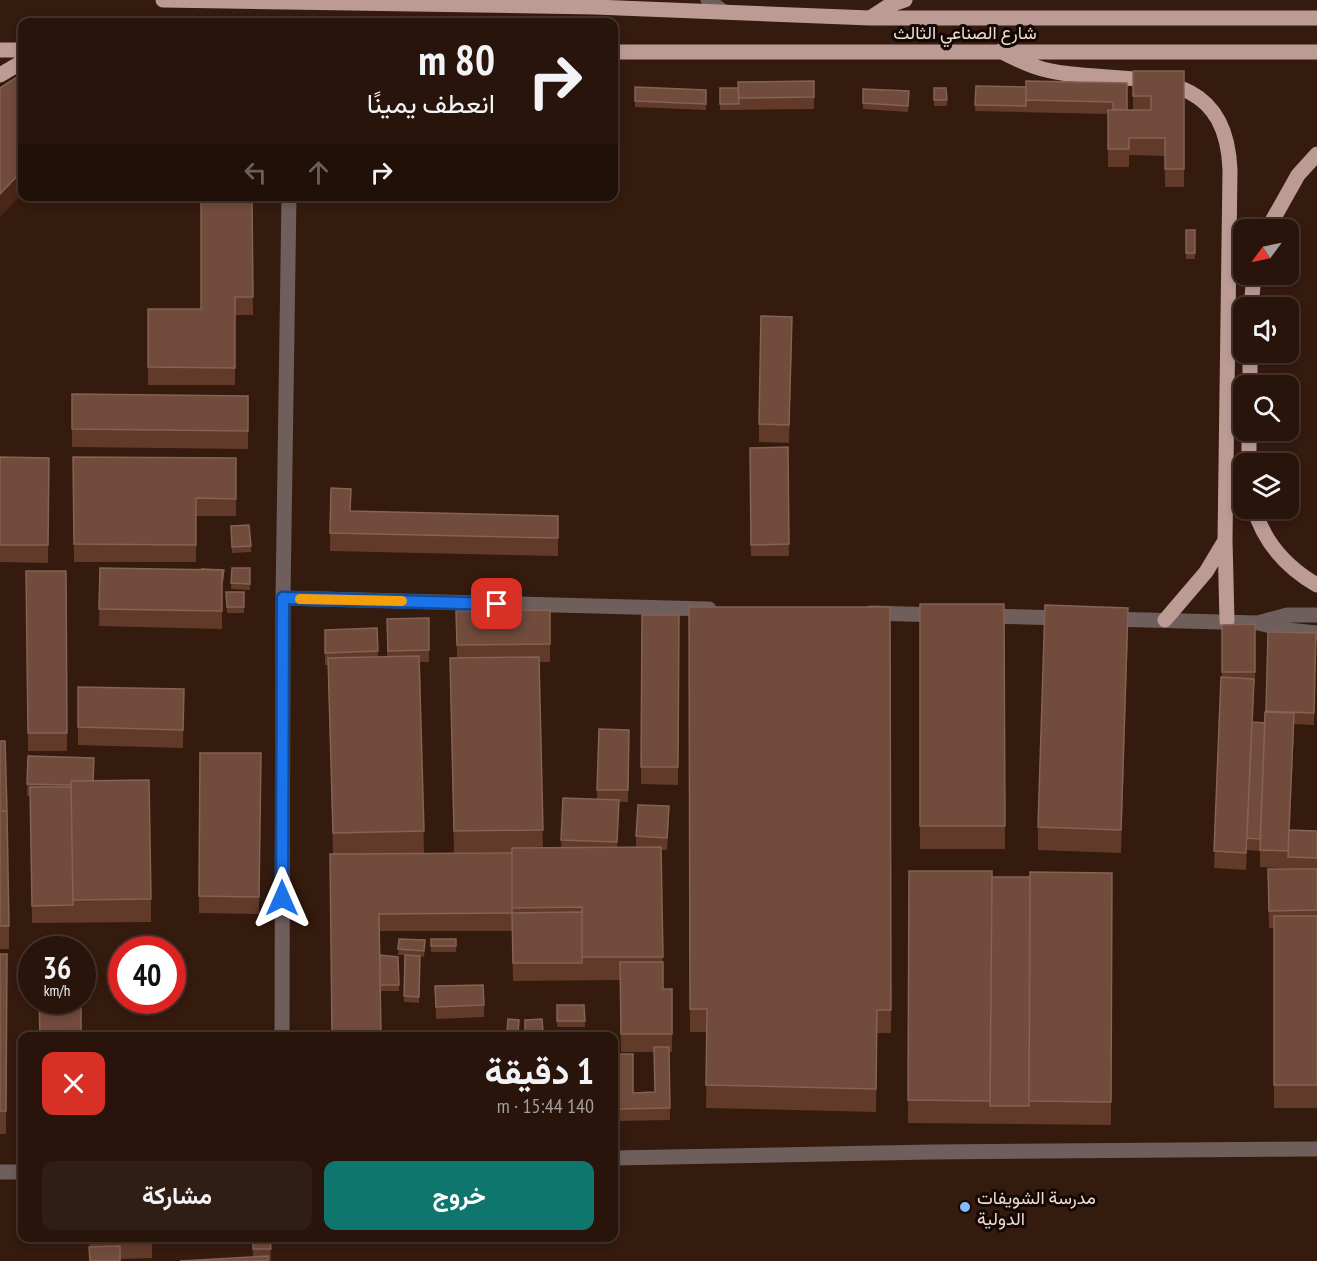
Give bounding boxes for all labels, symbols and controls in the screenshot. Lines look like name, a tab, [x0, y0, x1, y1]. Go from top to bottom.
street label: شارع الصناعي الثالث	[893, 21, 1037, 48]
text: 80 m	[418, 32, 495, 87]
icon: right	[516, 42, 594, 120]
text: انعطف يمينًا	[367, 86, 495, 120]
icon: left	[239, 156, 272, 189]
icon: ahead	[302, 156, 335, 189]
icon: right	[365, 156, 398, 189]
north arrow	[1233, 219, 1299, 285]
map controls	[1233, 219, 1299, 519]
button: sound	[1233, 297, 1299, 363]
button: search	[1233, 375, 1299, 441]
button: layers	[1233, 453, 1299, 519]
pin	[471, 578, 522, 629]
icon: arrive	[480, 587, 513, 620]
position arrow	[250, 866, 314, 930]
speed limit sign: 40	[108, 936, 186, 1014]
text: 36	[43, 948, 71, 987]
text: km/h	[44, 981, 70, 1000]
text: 1 دقيقة	[485, 1047, 594, 1094]
button: close	[42, 1052, 105, 1115]
text: 140 m · 15:44	[497, 1093, 594, 1119]
button: مشاركة	[42, 1161, 312, 1230]
button: خروج	[324, 1161, 594, 1230]
place label: مدرسة الشويفات الدولية	[977, 1186, 1096, 1230]
marker: مدرسة الشويفات الدولية	[958, 1200, 972, 1214]

